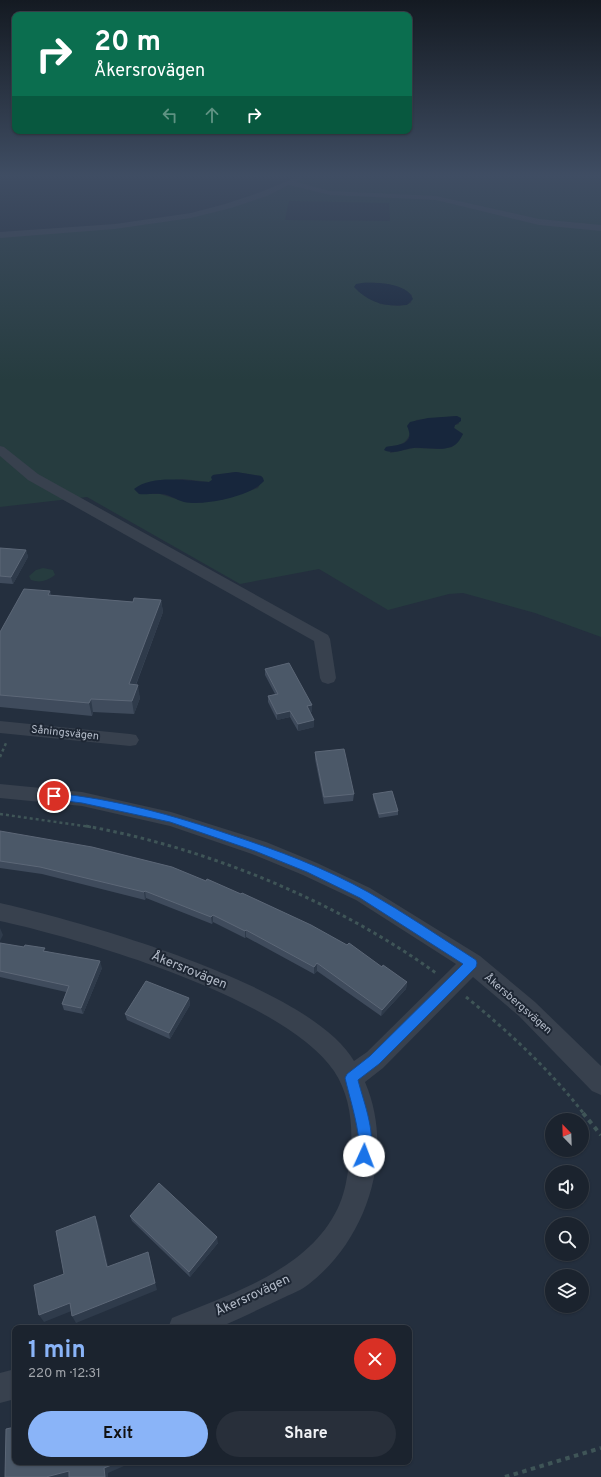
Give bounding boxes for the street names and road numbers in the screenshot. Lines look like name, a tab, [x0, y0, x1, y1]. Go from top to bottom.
street label: Såningsvägen	[30, 722, 100, 744]
street label: Åkersrovägen	[149, 948, 230, 993]
street label: Åkersbergsvägen	[481, 971, 555, 1037]
street label: Åkersrovägen	[213, 1271, 293, 1320]

